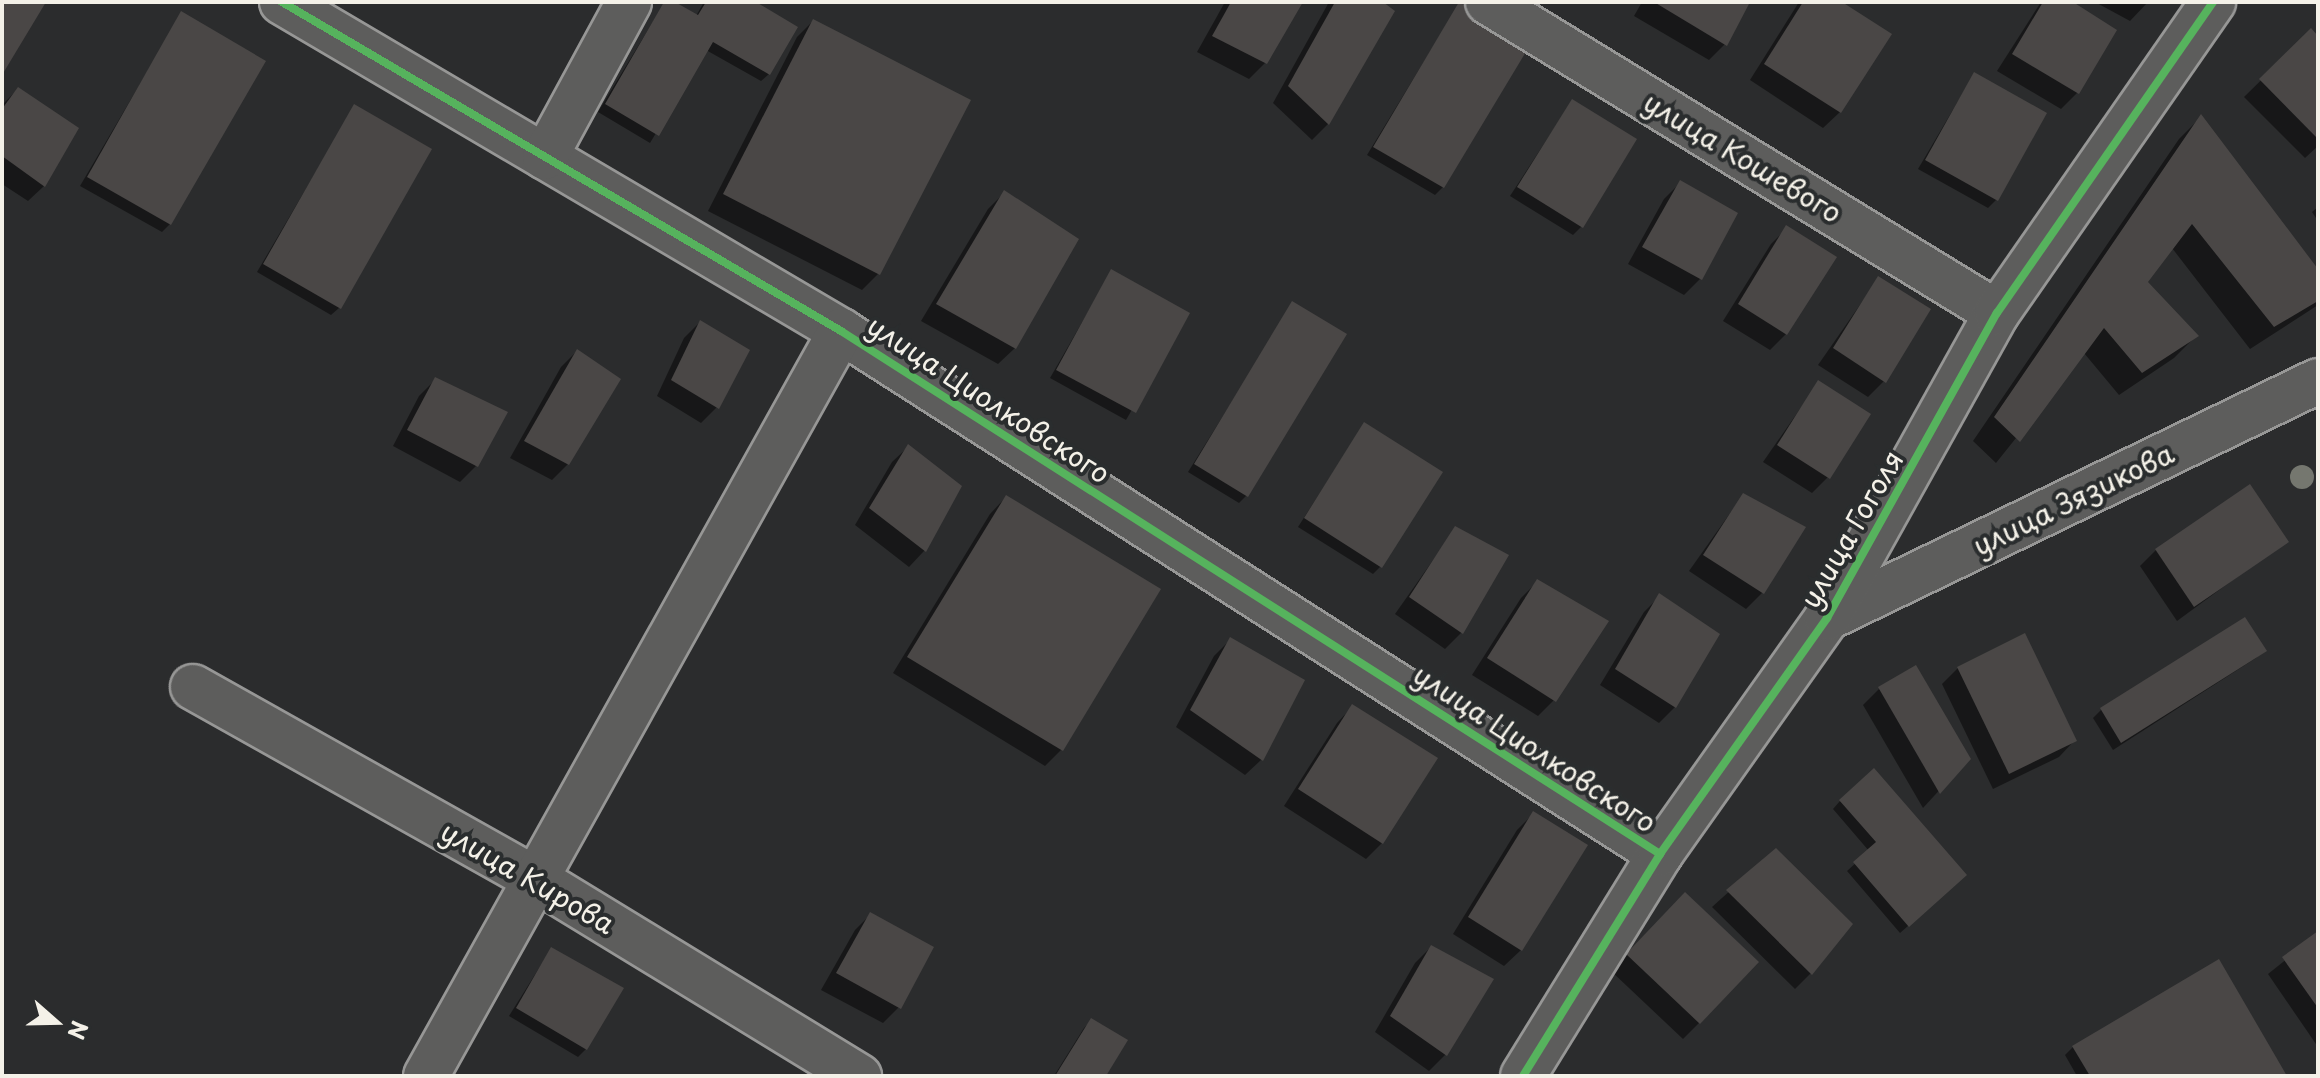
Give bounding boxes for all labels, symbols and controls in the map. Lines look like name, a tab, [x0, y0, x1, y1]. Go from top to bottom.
street label: улица Кошевого	[1637, 84, 1849, 230]
street label: улица Циолковского	[861, 308, 1117, 490]
street label: улица Зязикова	[1967, 436, 2179, 562]
street label: улица Гоголя	[1792, 443, 1910, 615]
street label: улица Циолковского	[1407, 657, 1663, 839]
street label: улица Кирова	[435, 814, 621, 940]
north arrow	[16, 982, 96, 1062]
text: N	[61, 1017, 98, 1044]

